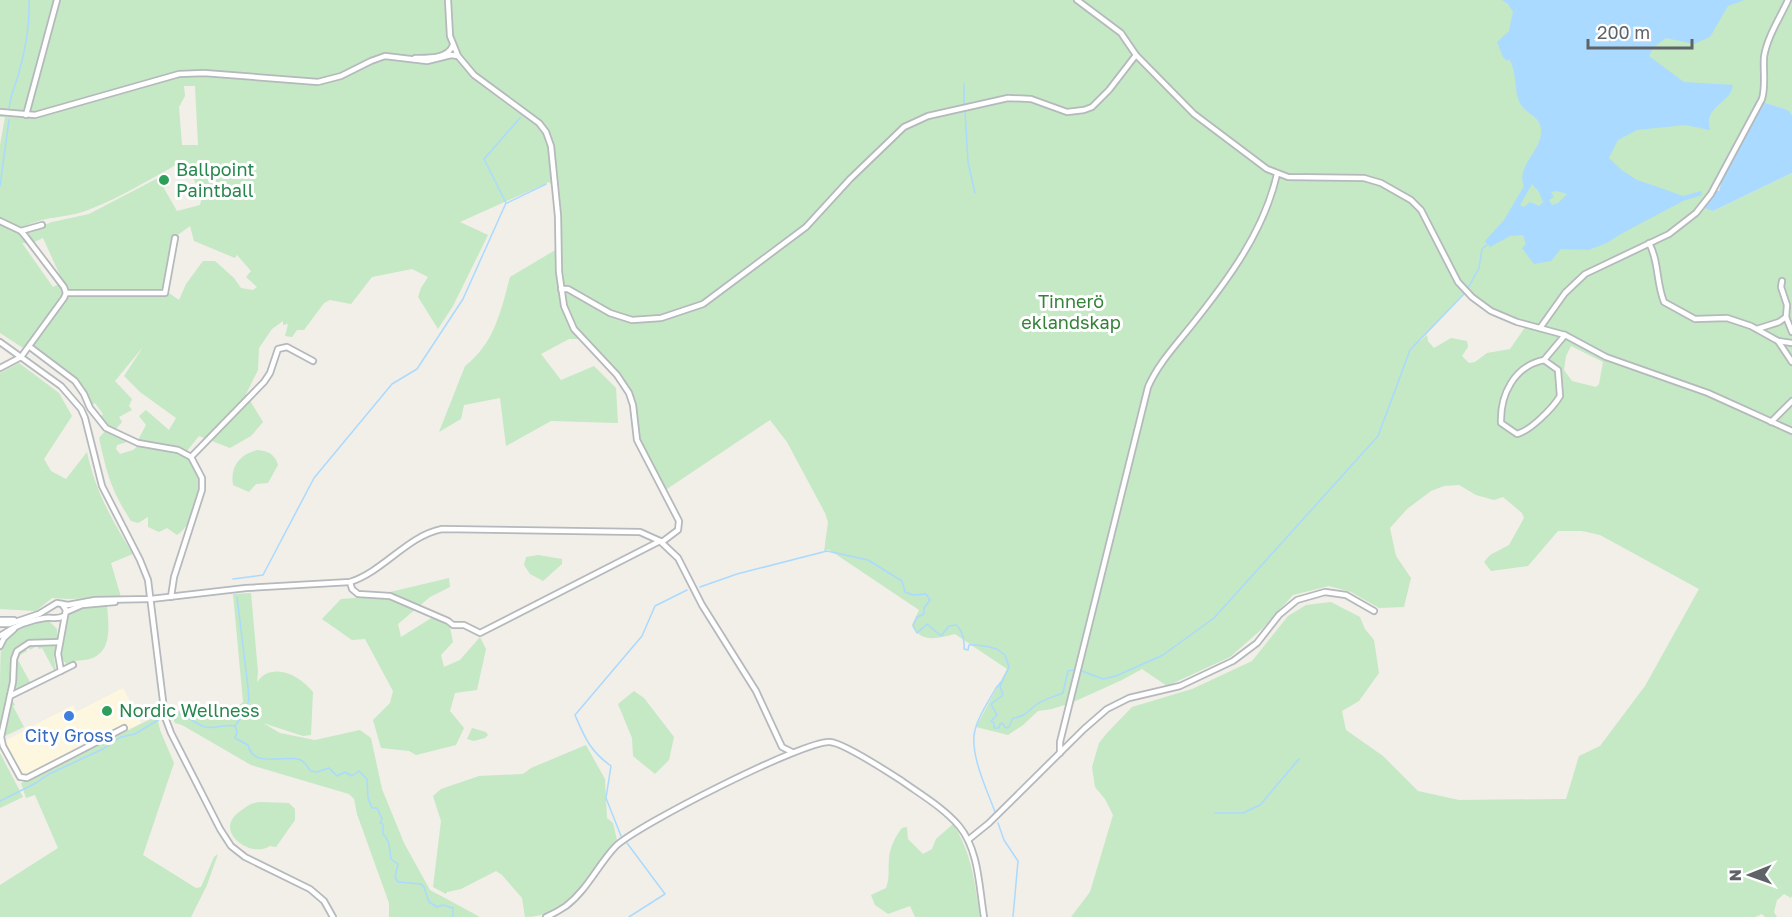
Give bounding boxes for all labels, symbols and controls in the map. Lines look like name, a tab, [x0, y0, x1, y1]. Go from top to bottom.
scale bar	[1588, 12, 1692, 50]
text: 200 m	[1597, 21, 1650, 43]
place label: Ballpoint Paintball	[176, 158, 255, 201]
marker: Ballpoint Paintball	[157, 173, 171, 187]
park label: Tinnerö eklandskap	[1021, 290, 1121, 333]
place label: Nordic Wellness	[119, 699, 260, 721]
marker: Nordic Wellness	[100, 704, 114, 718]
marker: City Gross	[62, 709, 76, 723]
place label: City Gross	[25, 724, 113, 746]
north arrow	[1720, 845, 1780, 905]
text: N	[1725, 869, 1745, 882]

